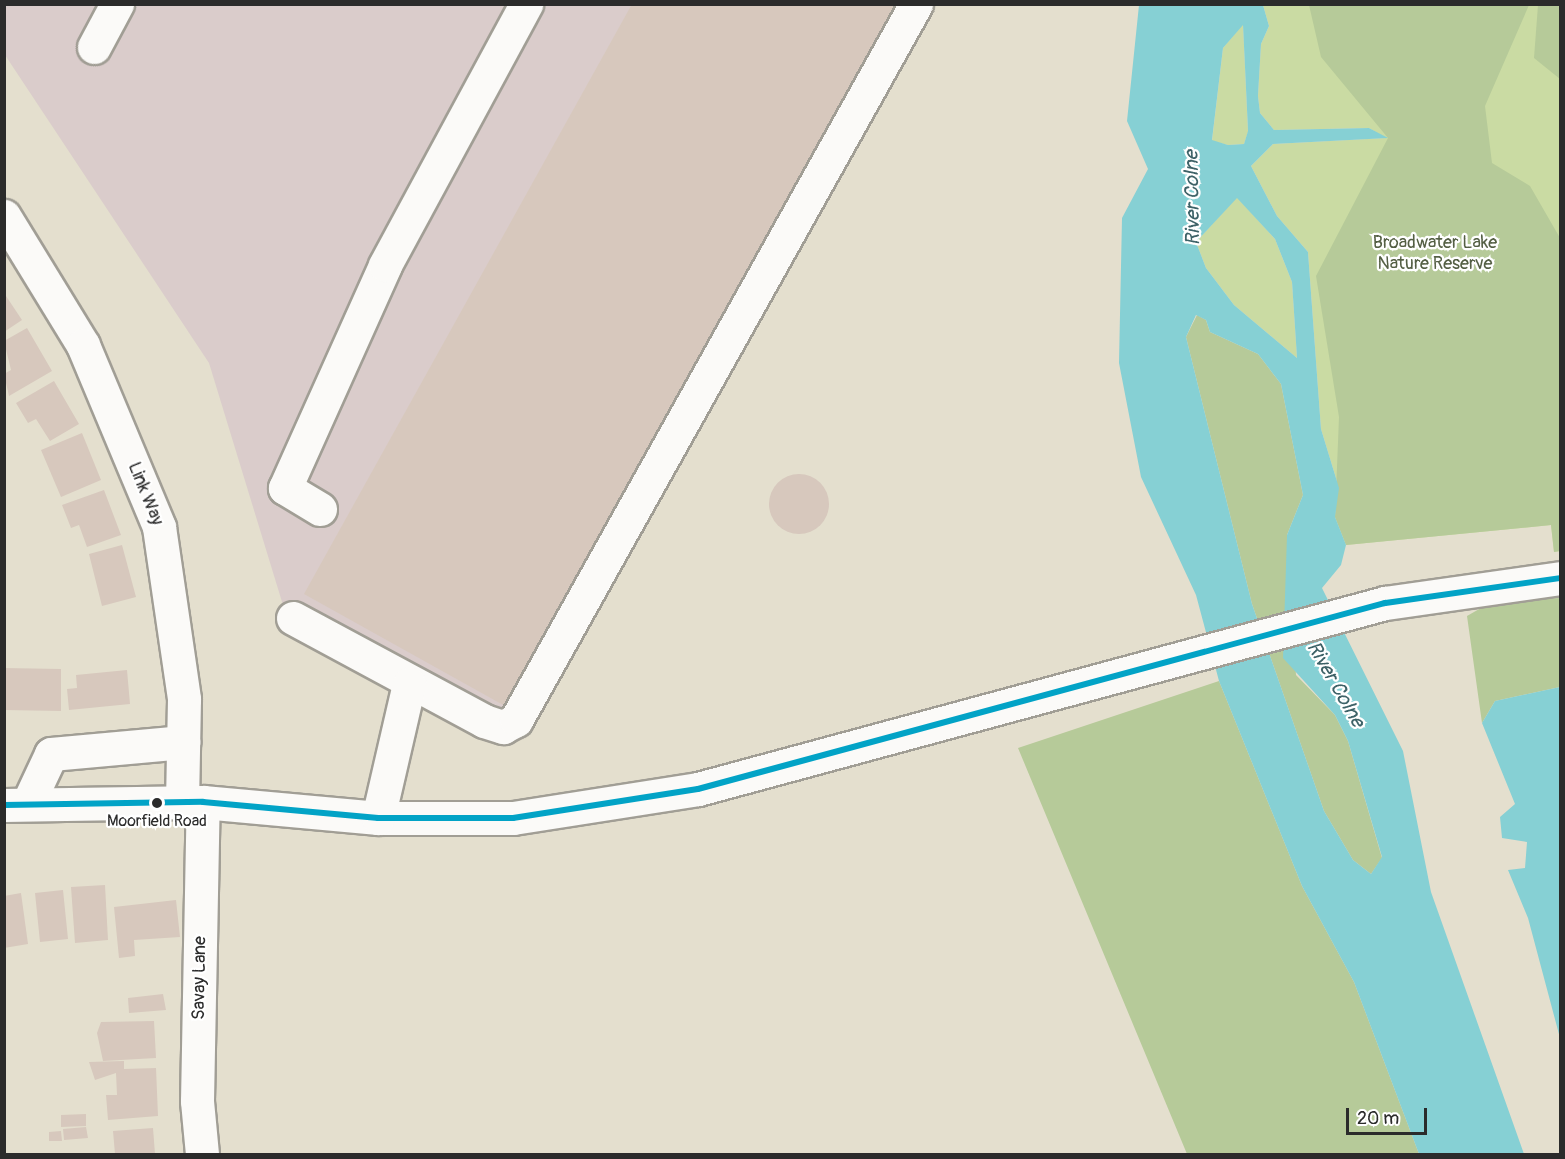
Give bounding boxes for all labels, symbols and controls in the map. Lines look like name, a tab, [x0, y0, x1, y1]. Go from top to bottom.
water label: River Colne	[1179, 150, 1205, 246]
park label: Broadwater Lake Nature Reserve	[1373, 233, 1497, 276]
street label: Link Way	[123, 459, 167, 529]
water label: River Colne	[1302, 637, 1370, 731]
marker: Moorfield Road	[151, 797, 163, 809]
place label: Moorfield Road	[107, 811, 207, 831]
street label: Savay Lane	[188, 936, 212, 1020]
scale bar	[1349, 1096, 1430, 1134]
text: 20 m	[1357, 1107, 1399, 1130]

